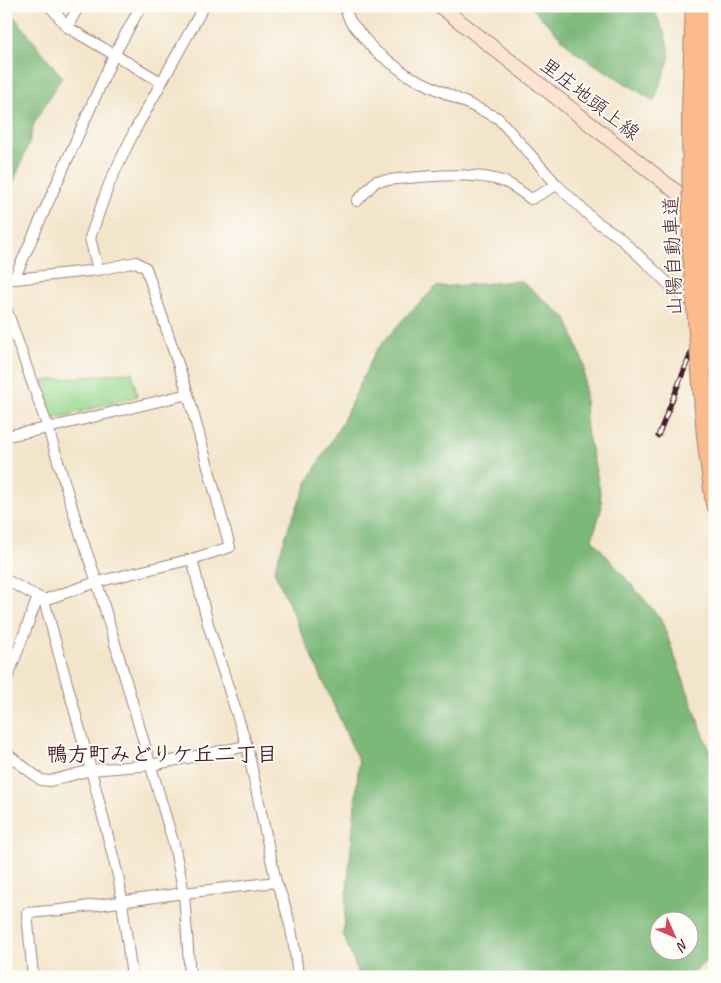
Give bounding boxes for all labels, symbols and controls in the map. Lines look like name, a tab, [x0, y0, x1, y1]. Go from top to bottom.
street label: 里庄地頭上線	[535, 52, 645, 146]
street label: 山陽自動車道	[658, 196, 688, 316]
district label: 鴨方町みどりケ丘二丁目	[47, 741, 278, 767]
north arrow	[648, 910, 698, 960]
text: N	[672, 936, 692, 956]

